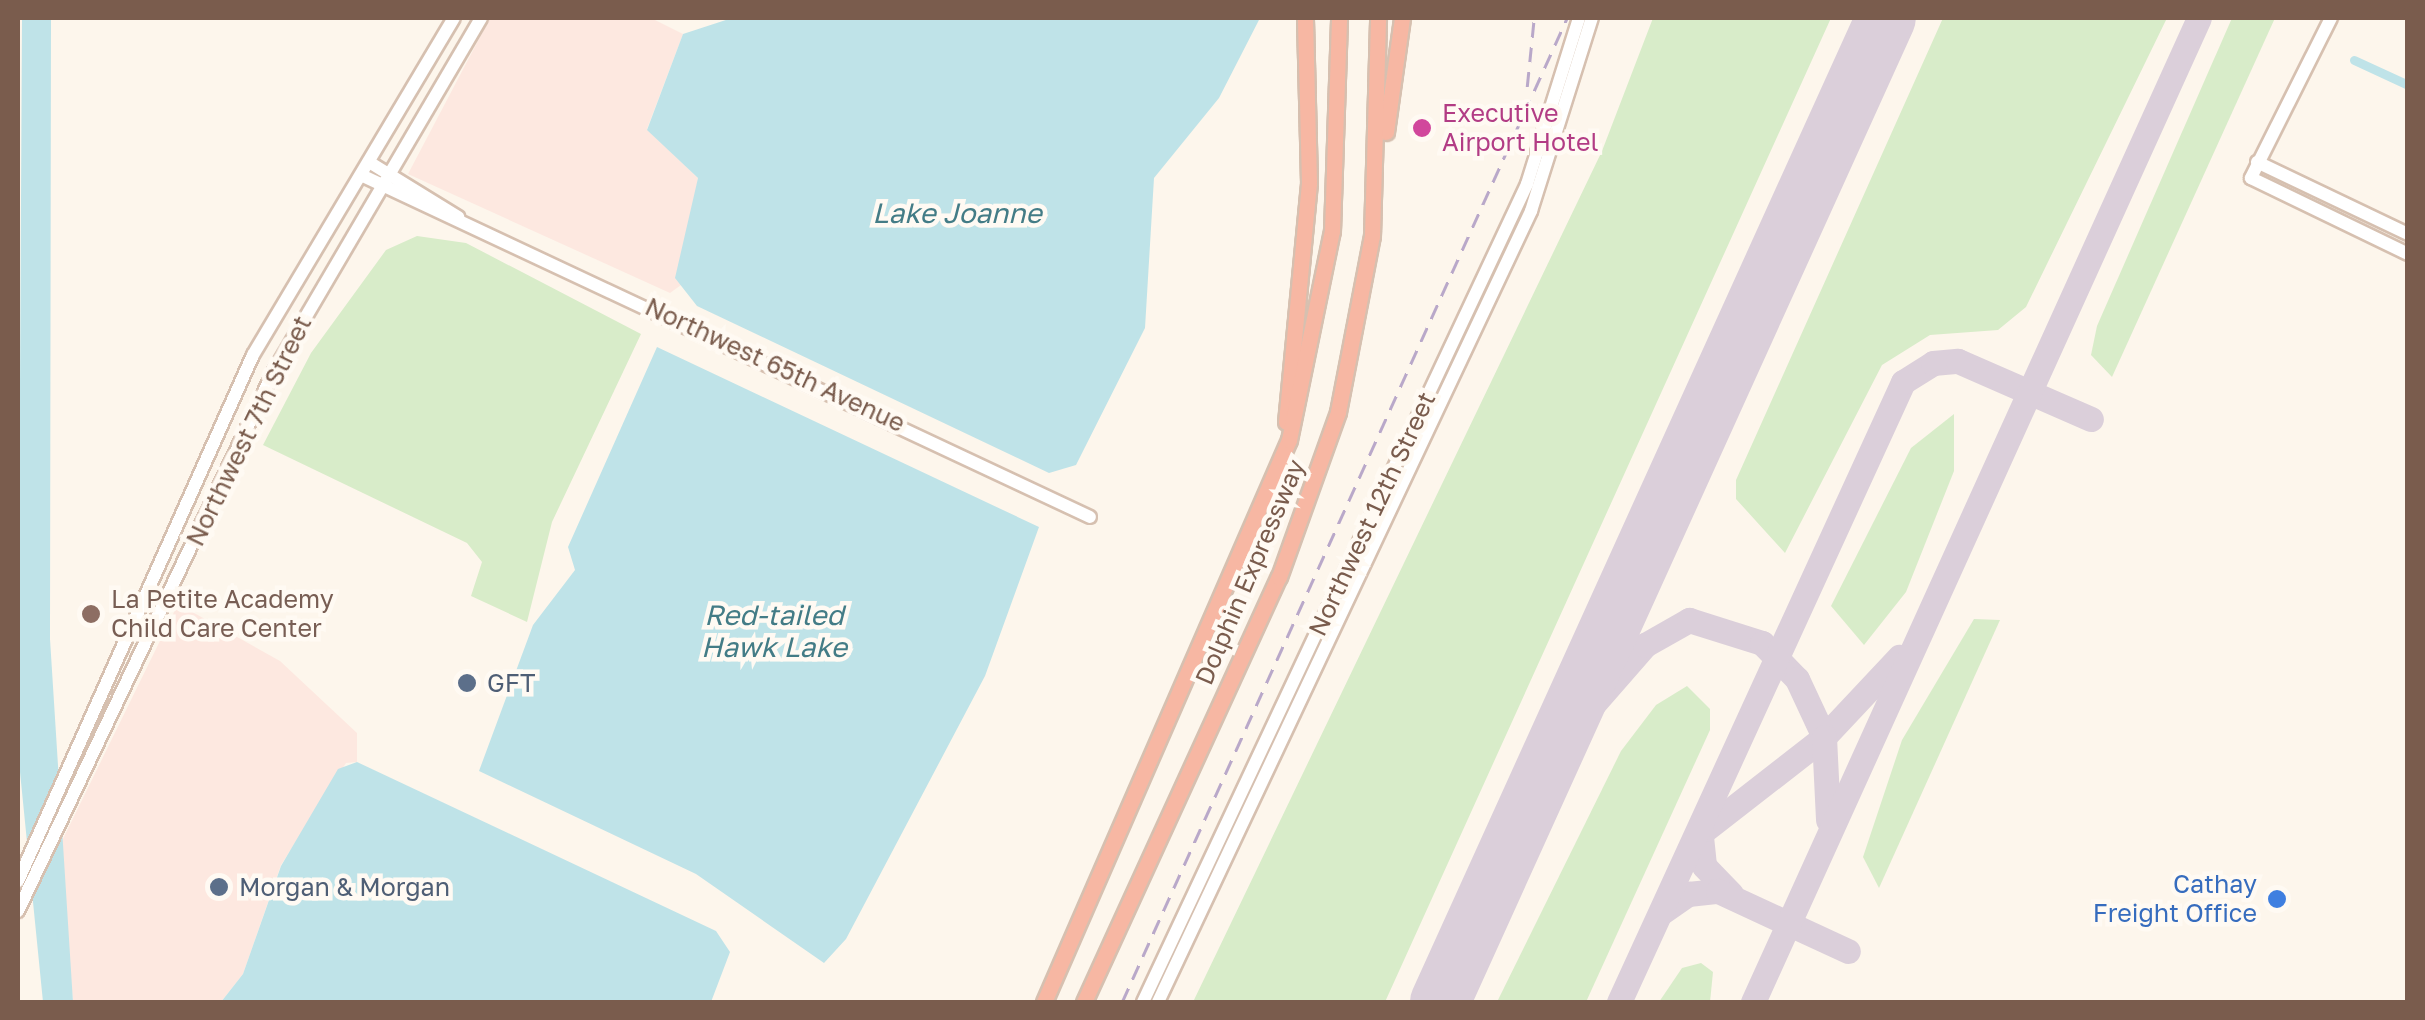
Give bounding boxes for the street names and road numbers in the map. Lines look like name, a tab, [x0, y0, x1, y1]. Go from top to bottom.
street label: Northwest 65th Avenue	[640, 292, 910, 438]
street label: Northwest 7th Street	[180, 311, 318, 551]
street label: Northwest 12th Street	[1302, 387, 1442, 641]
street label: Dolphin Expressway	[1189, 455, 1311, 689]

